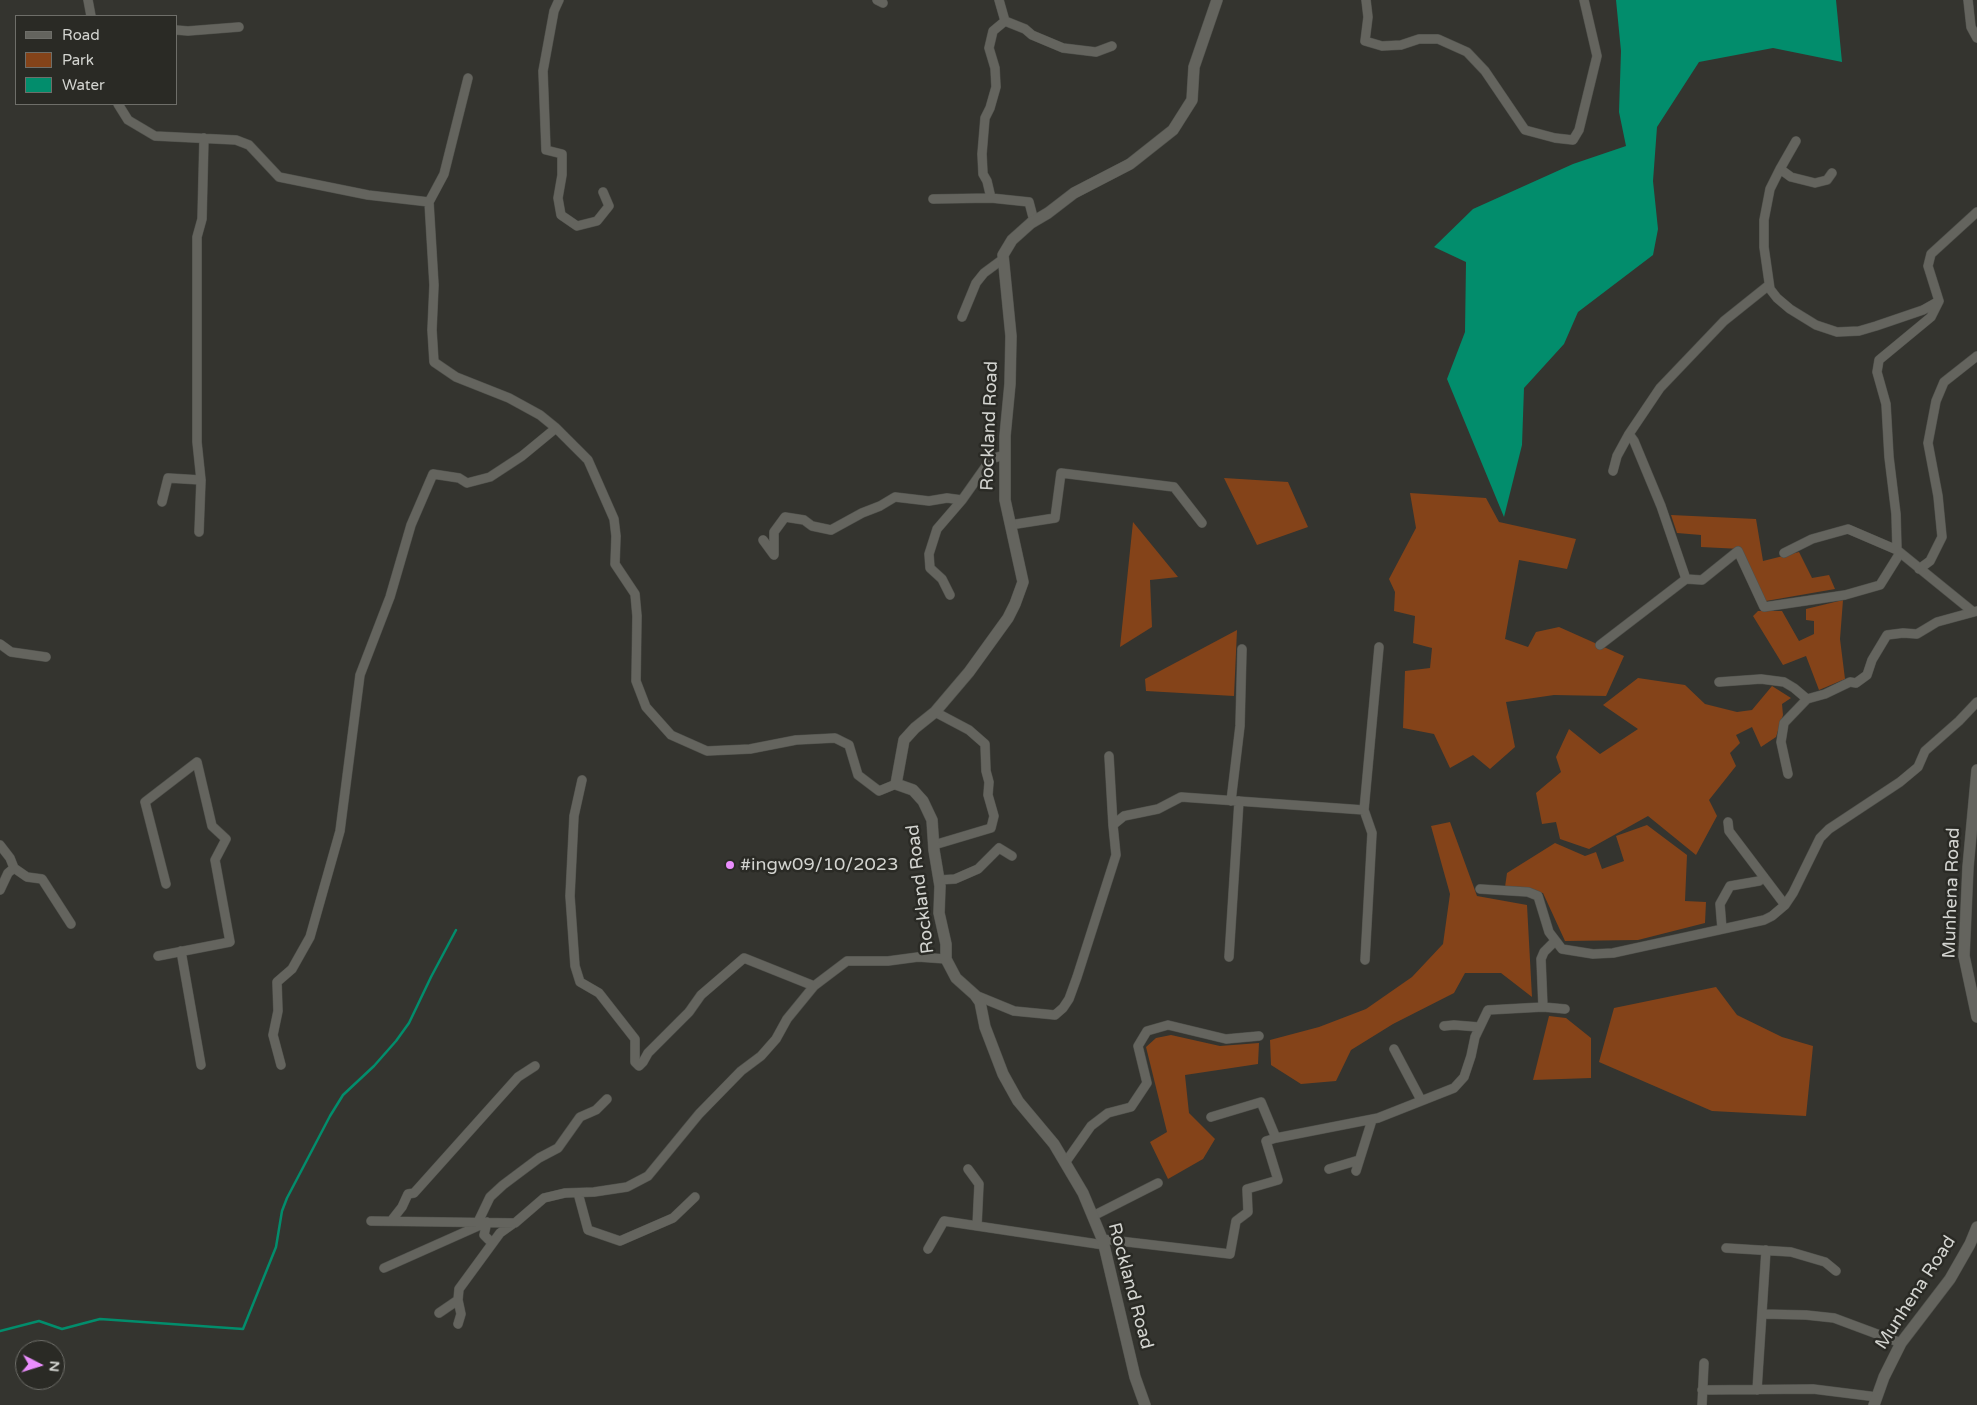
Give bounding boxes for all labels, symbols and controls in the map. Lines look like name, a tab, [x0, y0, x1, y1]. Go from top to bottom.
legend	[15, 15, 178, 105]
text: Road	[62, 26, 100, 44]
text: Park	[62, 51, 94, 69]
text: Water	[62, 76, 105, 94]
street label: Rockland Road	[977, 361, 1003, 491]
street label: Rockland Road	[902, 823, 940, 955]
street label: Munhena Road	[1939, 827, 1965, 959]
place label: #ingw09/10/2023	[740, 854, 898, 876]
marker: #ingw09/10/2023	[724, 859, 736, 871]
street label: Rockland Road	[1103, 1220, 1157, 1352]
street label: Munhena Road	[1871, 1232, 1961, 1354]
north arrow	[15, 1340, 65, 1390]
text: N	[45, 1360, 63, 1373]

